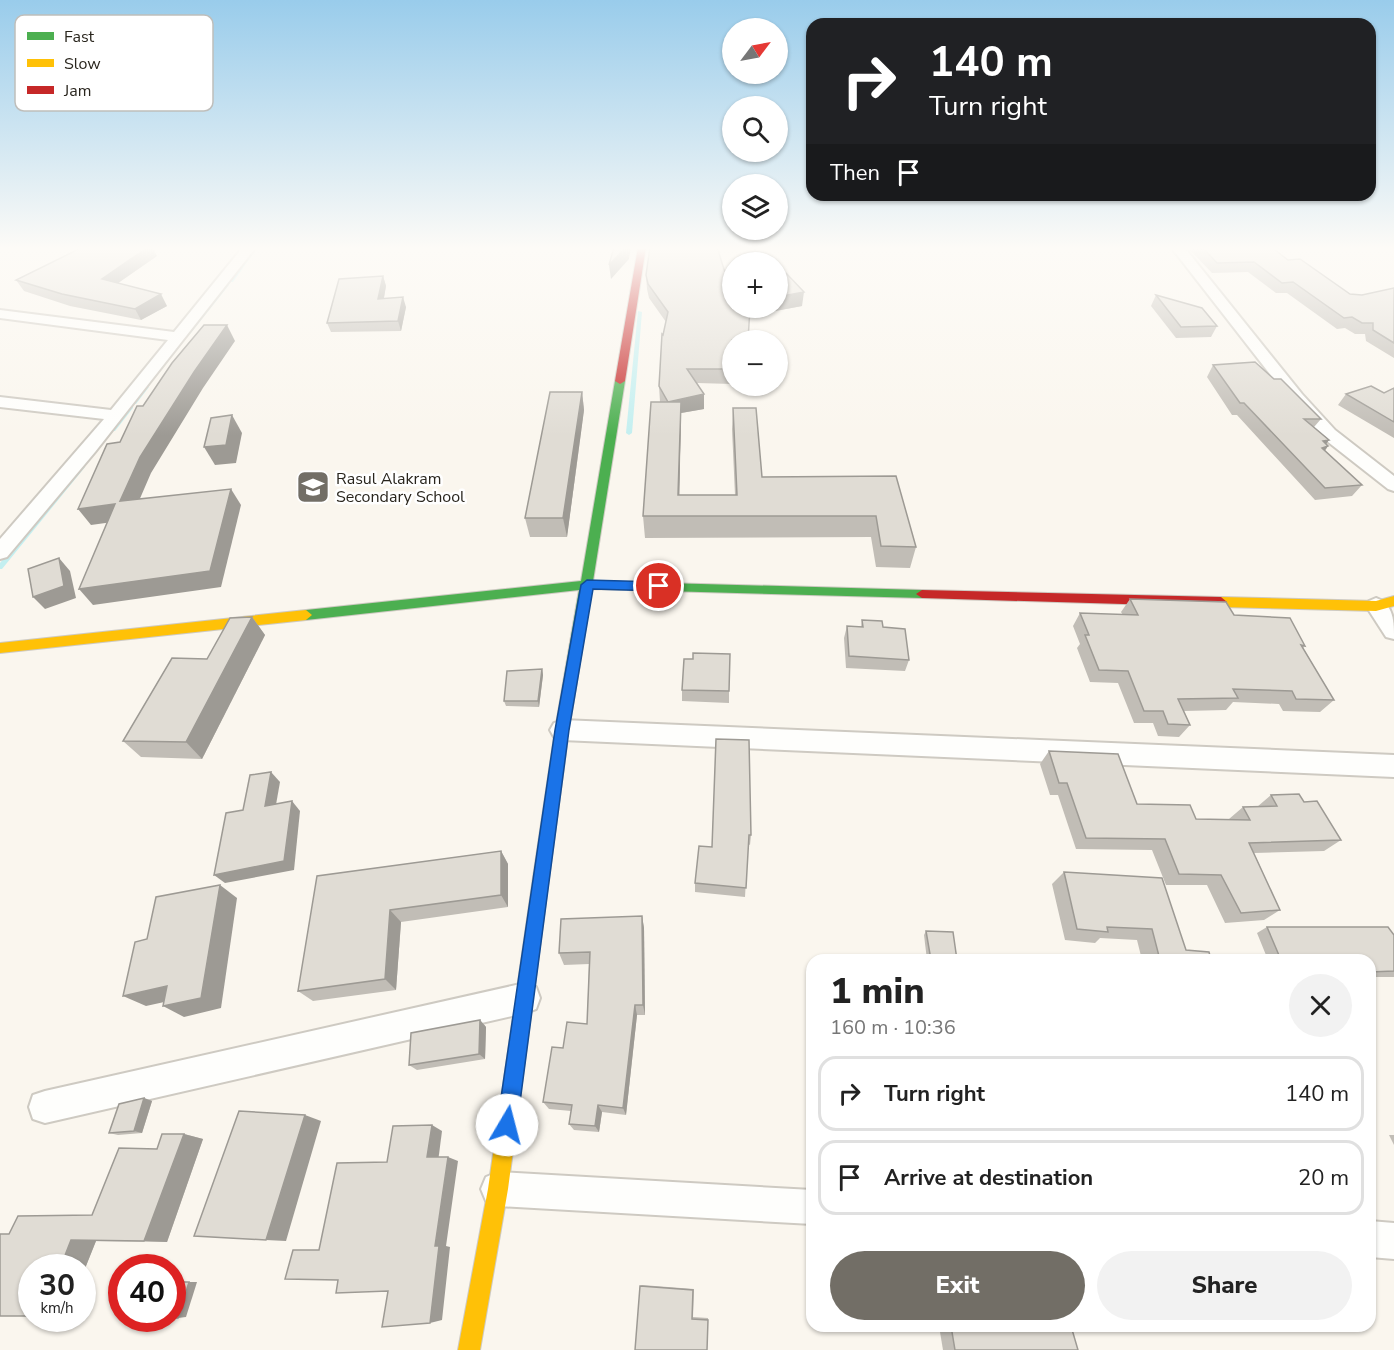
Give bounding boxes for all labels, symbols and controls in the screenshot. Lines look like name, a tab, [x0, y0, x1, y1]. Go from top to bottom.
legend	[15, 15, 213, 111]
north arrow	[722, 18, 788, 84]
map controls	[722, 18, 788, 396]
text: Fast	[64, 26, 95, 48]
text: 140 m	[929, 34, 1053, 91]
icon: right	[830, 42, 908, 120]
text: Slow	[64, 53, 101, 75]
text: Jam	[63, 80, 91, 102]
text: Turn right	[929, 88, 1047, 125]
button: search	[722, 96, 788, 162]
icon: arrive	[892, 156, 925, 189]
text: Then	[830, 158, 880, 188]
button: layers	[722, 174, 788, 240]
button: +	[722, 252, 788, 318]
button: −	[722, 330, 788, 396]
place label: Rasul Alakram Secondary School	[336, 468, 465, 508]
school or university icon: Rasul Alakram Secondary School	[295, 469, 331, 505]
pin	[633, 560, 684, 611]
icon: arrive	[642, 569, 675, 602]
text: 1 min	[830, 967, 925, 1016]
button: close	[1289, 974, 1352, 1037]
text: 160 m · 10:36	[830, 1014, 956, 1041]
icon: right	[833, 1077, 866, 1110]
text: Turn right	[884, 1079, 985, 1109]
text: 140 m	[1285, 1079, 1349, 1109]
position arrow	[475, 1093, 539, 1157]
icon: arrive	[833, 1161, 866, 1194]
text: Arrive at destination	[884, 1163, 1093, 1193]
text: 20 m	[1298, 1163, 1349, 1193]
button: Exit	[830, 1251, 1085, 1320]
button: Share	[1097, 1251, 1352, 1320]
speed limit sign: 40	[108, 1254, 186, 1332]
text: 30	[39, 1265, 75, 1306]
text: km/h	[40, 1298, 74, 1318]

